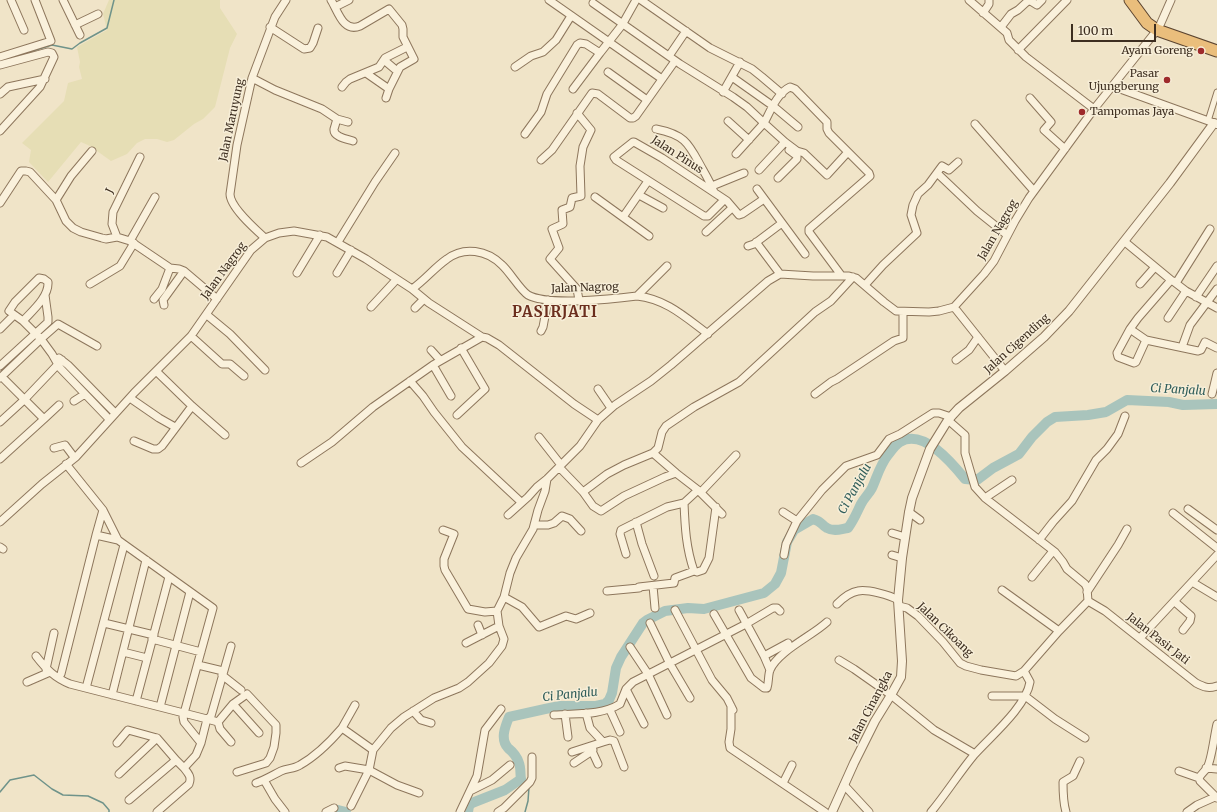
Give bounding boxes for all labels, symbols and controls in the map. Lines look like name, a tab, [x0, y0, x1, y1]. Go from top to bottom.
scale bar	[1073, 16, 1158, 42]
text: 100 m	[1078, 23, 1113, 38]
place label: Ayam Goreng	[1121, 44, 1193, 58]
marker: Ayam Goreng	[1196, 46, 1206, 56]
place label: Pasar Ujungberung	[1089, 67, 1159, 93]
marker: Pasar Ujungberung	[1162, 75, 1172, 85]
street label: Jalan Maruyung	[217, 77, 247, 163]
place label: Tampomas Jaya	[1090, 105, 1174, 119]
marker: Tampomas Jaya	[1077, 107, 1087, 117]
street label: Jalan Pinus	[649, 133, 705, 177]
street label: J	[103, 186, 117, 196]
street label: Jalan Nagrog	[975, 197, 1021, 263]
street label: Jalan Nagrog	[199, 240, 249, 302]
street label: Jalan Nagrog	[551, 280, 619, 296]
district label: PASIRJATI	[512, 304, 598, 322]
street label: Jalan Cigending	[982, 311, 1052, 377]
water label: Ci Panjalu	[1150, 381, 1206, 399]
water label: Ci Panjalu	[835, 461, 875, 517]
street label: Jalan Cikoang	[914, 600, 976, 660]
street label: Jalan Pasir Jati	[1124, 610, 1192, 668]
street label: Jalan Cinangka	[847, 669, 895, 745]
water label: Ci Panjalu	[542, 685, 598, 705]

